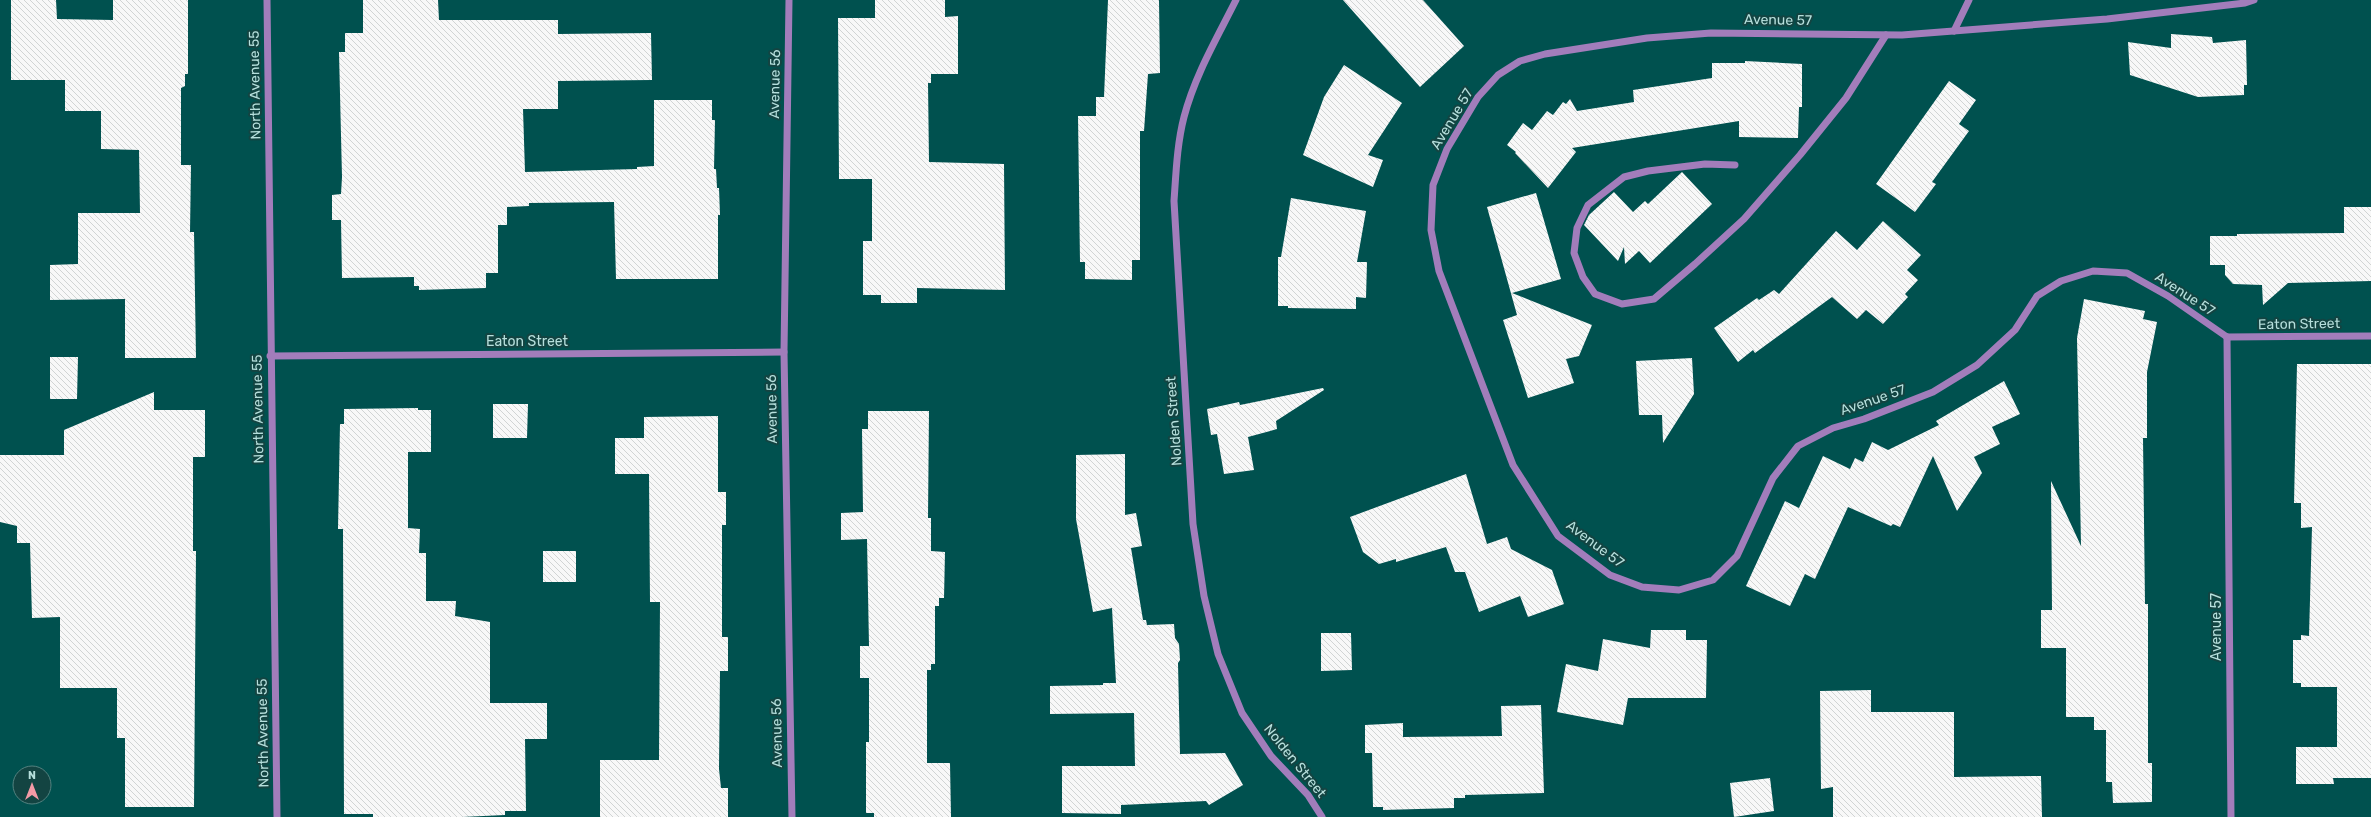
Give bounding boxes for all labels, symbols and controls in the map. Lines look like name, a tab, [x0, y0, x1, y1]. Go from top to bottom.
street label: Avenue 57	[1744, 11, 1812, 29]
street label: North Avenue 55	[246, 30, 264, 140]
street label: Avenue 56	[766, 49, 784, 119]
street label: Avenue 57	[1427, 85, 1477, 153]
street label: Avenue 57	[2152, 268, 2218, 320]
street label: Eaton Street	[2258, 315, 2341, 333]
street label: Eaton Street	[486, 333, 569, 350]
street label: North Avenue 55	[249, 354, 267, 464]
street label: Avenue 56	[763, 374, 781, 444]
street label: Nolden Street	[1162, 375, 1186, 466]
street label: Avenue 57	[1838, 381, 1908, 419]
street label: Avenue 57	[1563, 517, 1627, 571]
street label: Avenue 57	[2208, 593, 2225, 661]
street label: North Avenue 55	[254, 678, 272, 788]
street label: Avenue 56	[768, 698, 786, 768]
street label: Nolden Street	[1260, 721, 1330, 802]
north arrow	[12, 765, 52, 805]
text: N	[28, 769, 36, 782]

